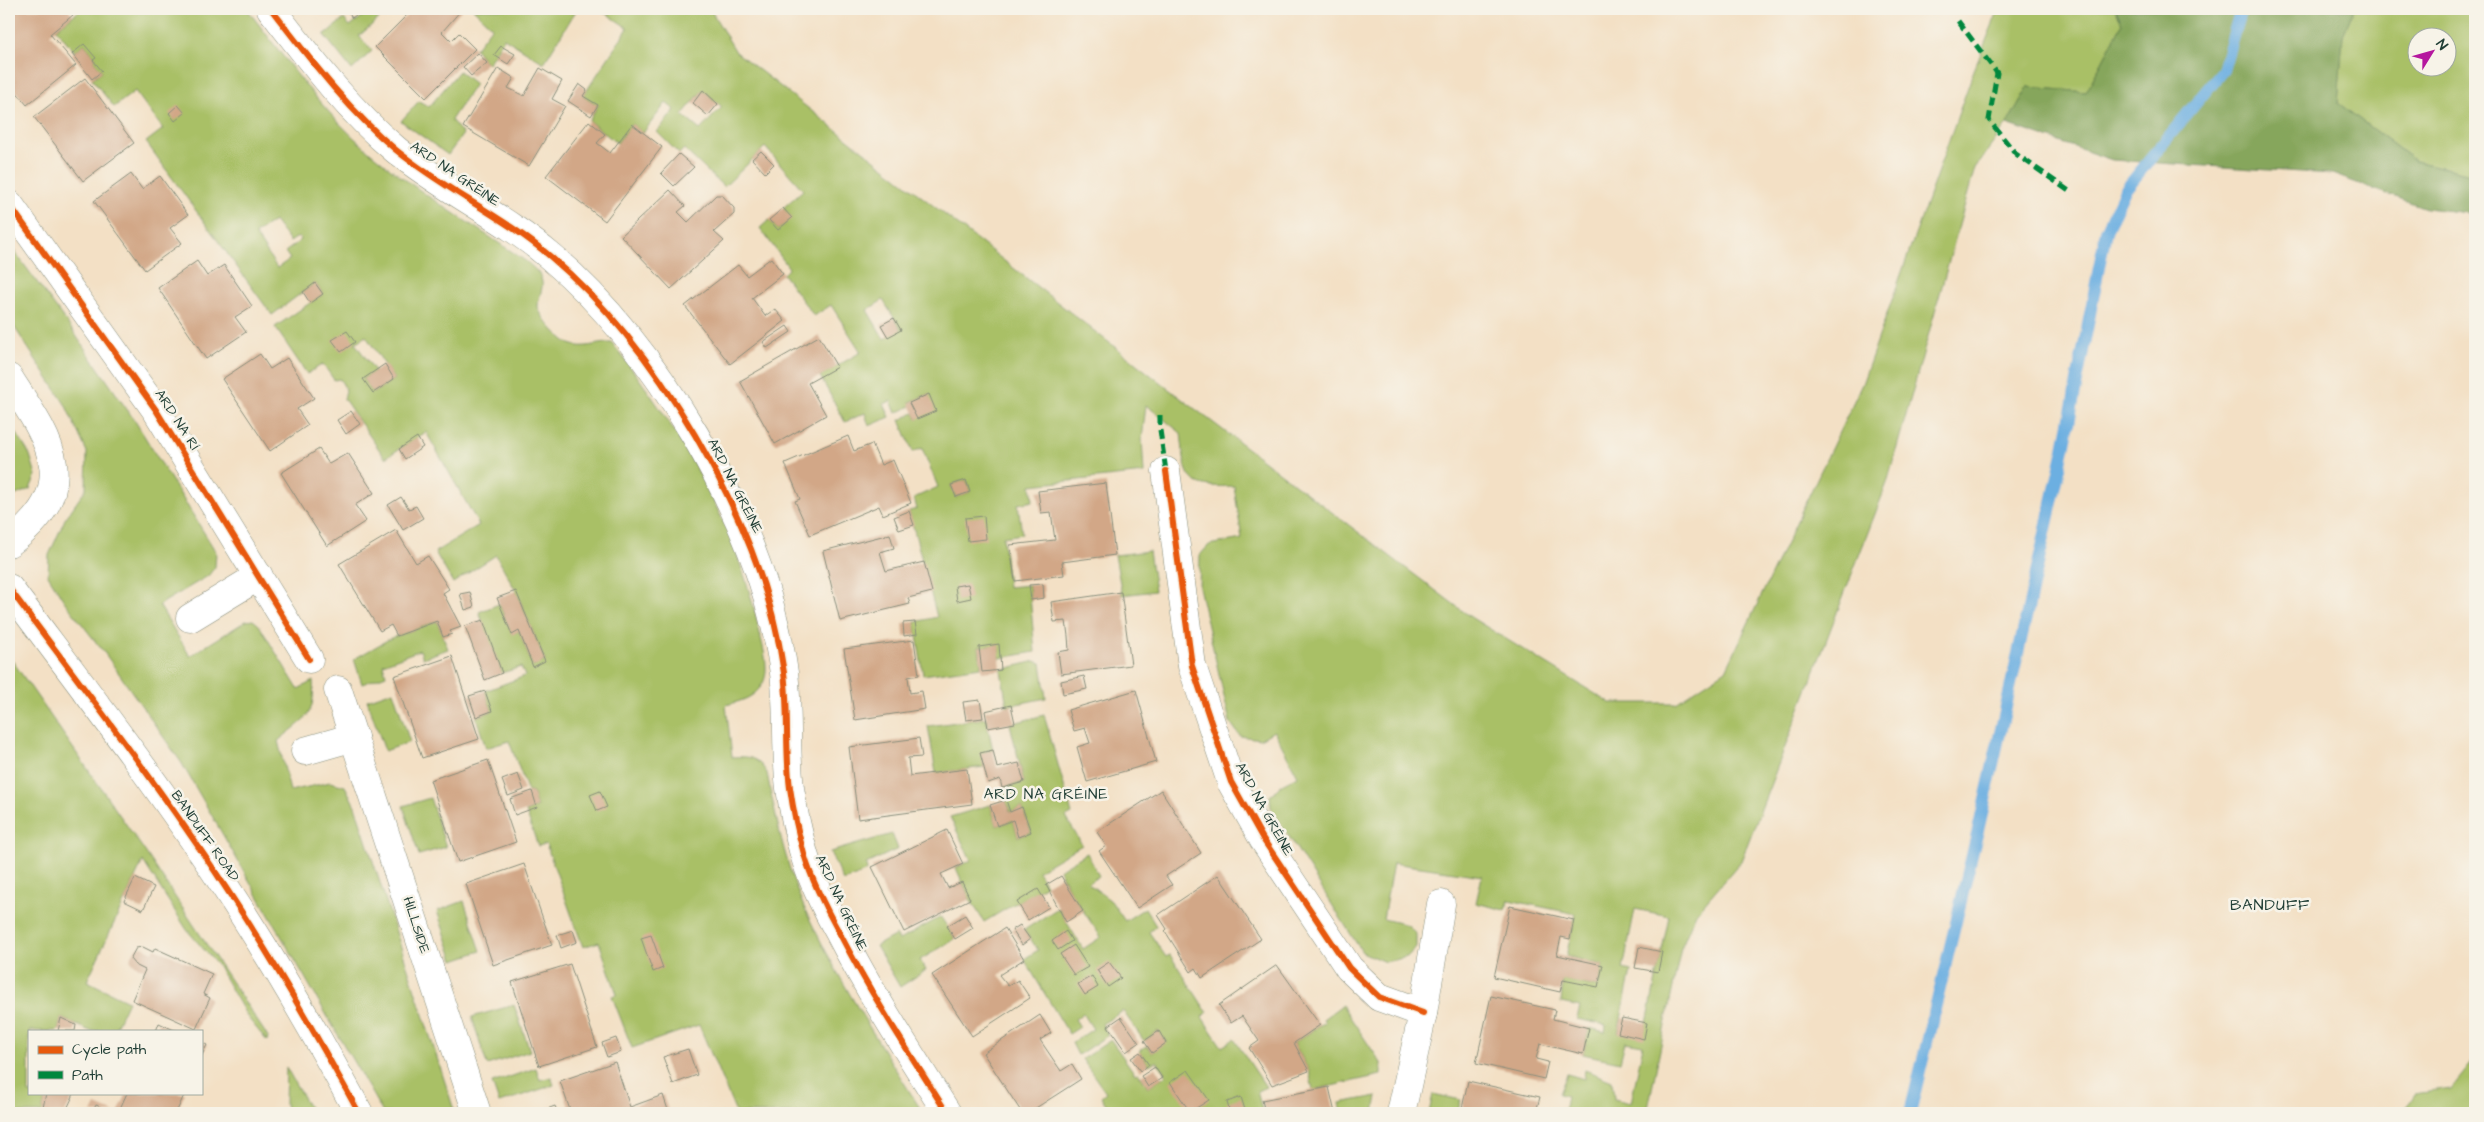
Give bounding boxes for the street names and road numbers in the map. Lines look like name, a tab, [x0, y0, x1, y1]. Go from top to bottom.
street label: ARD NA GRÉINE	[406, 137, 504, 212]
street label: ARD NA RÍ	[150, 386, 204, 454]
street label: ARD NA GRÉINE	[702, 435, 768, 538]
street label: ARD NA GRÉINE	[1230, 759, 1298, 860]
street label: BANDUFF ROAD	[166, 786, 244, 886]
street label: ARD NA GRÉINE	[810, 852, 872, 955]
street label: HILLSIDE	[397, 894, 435, 957]

